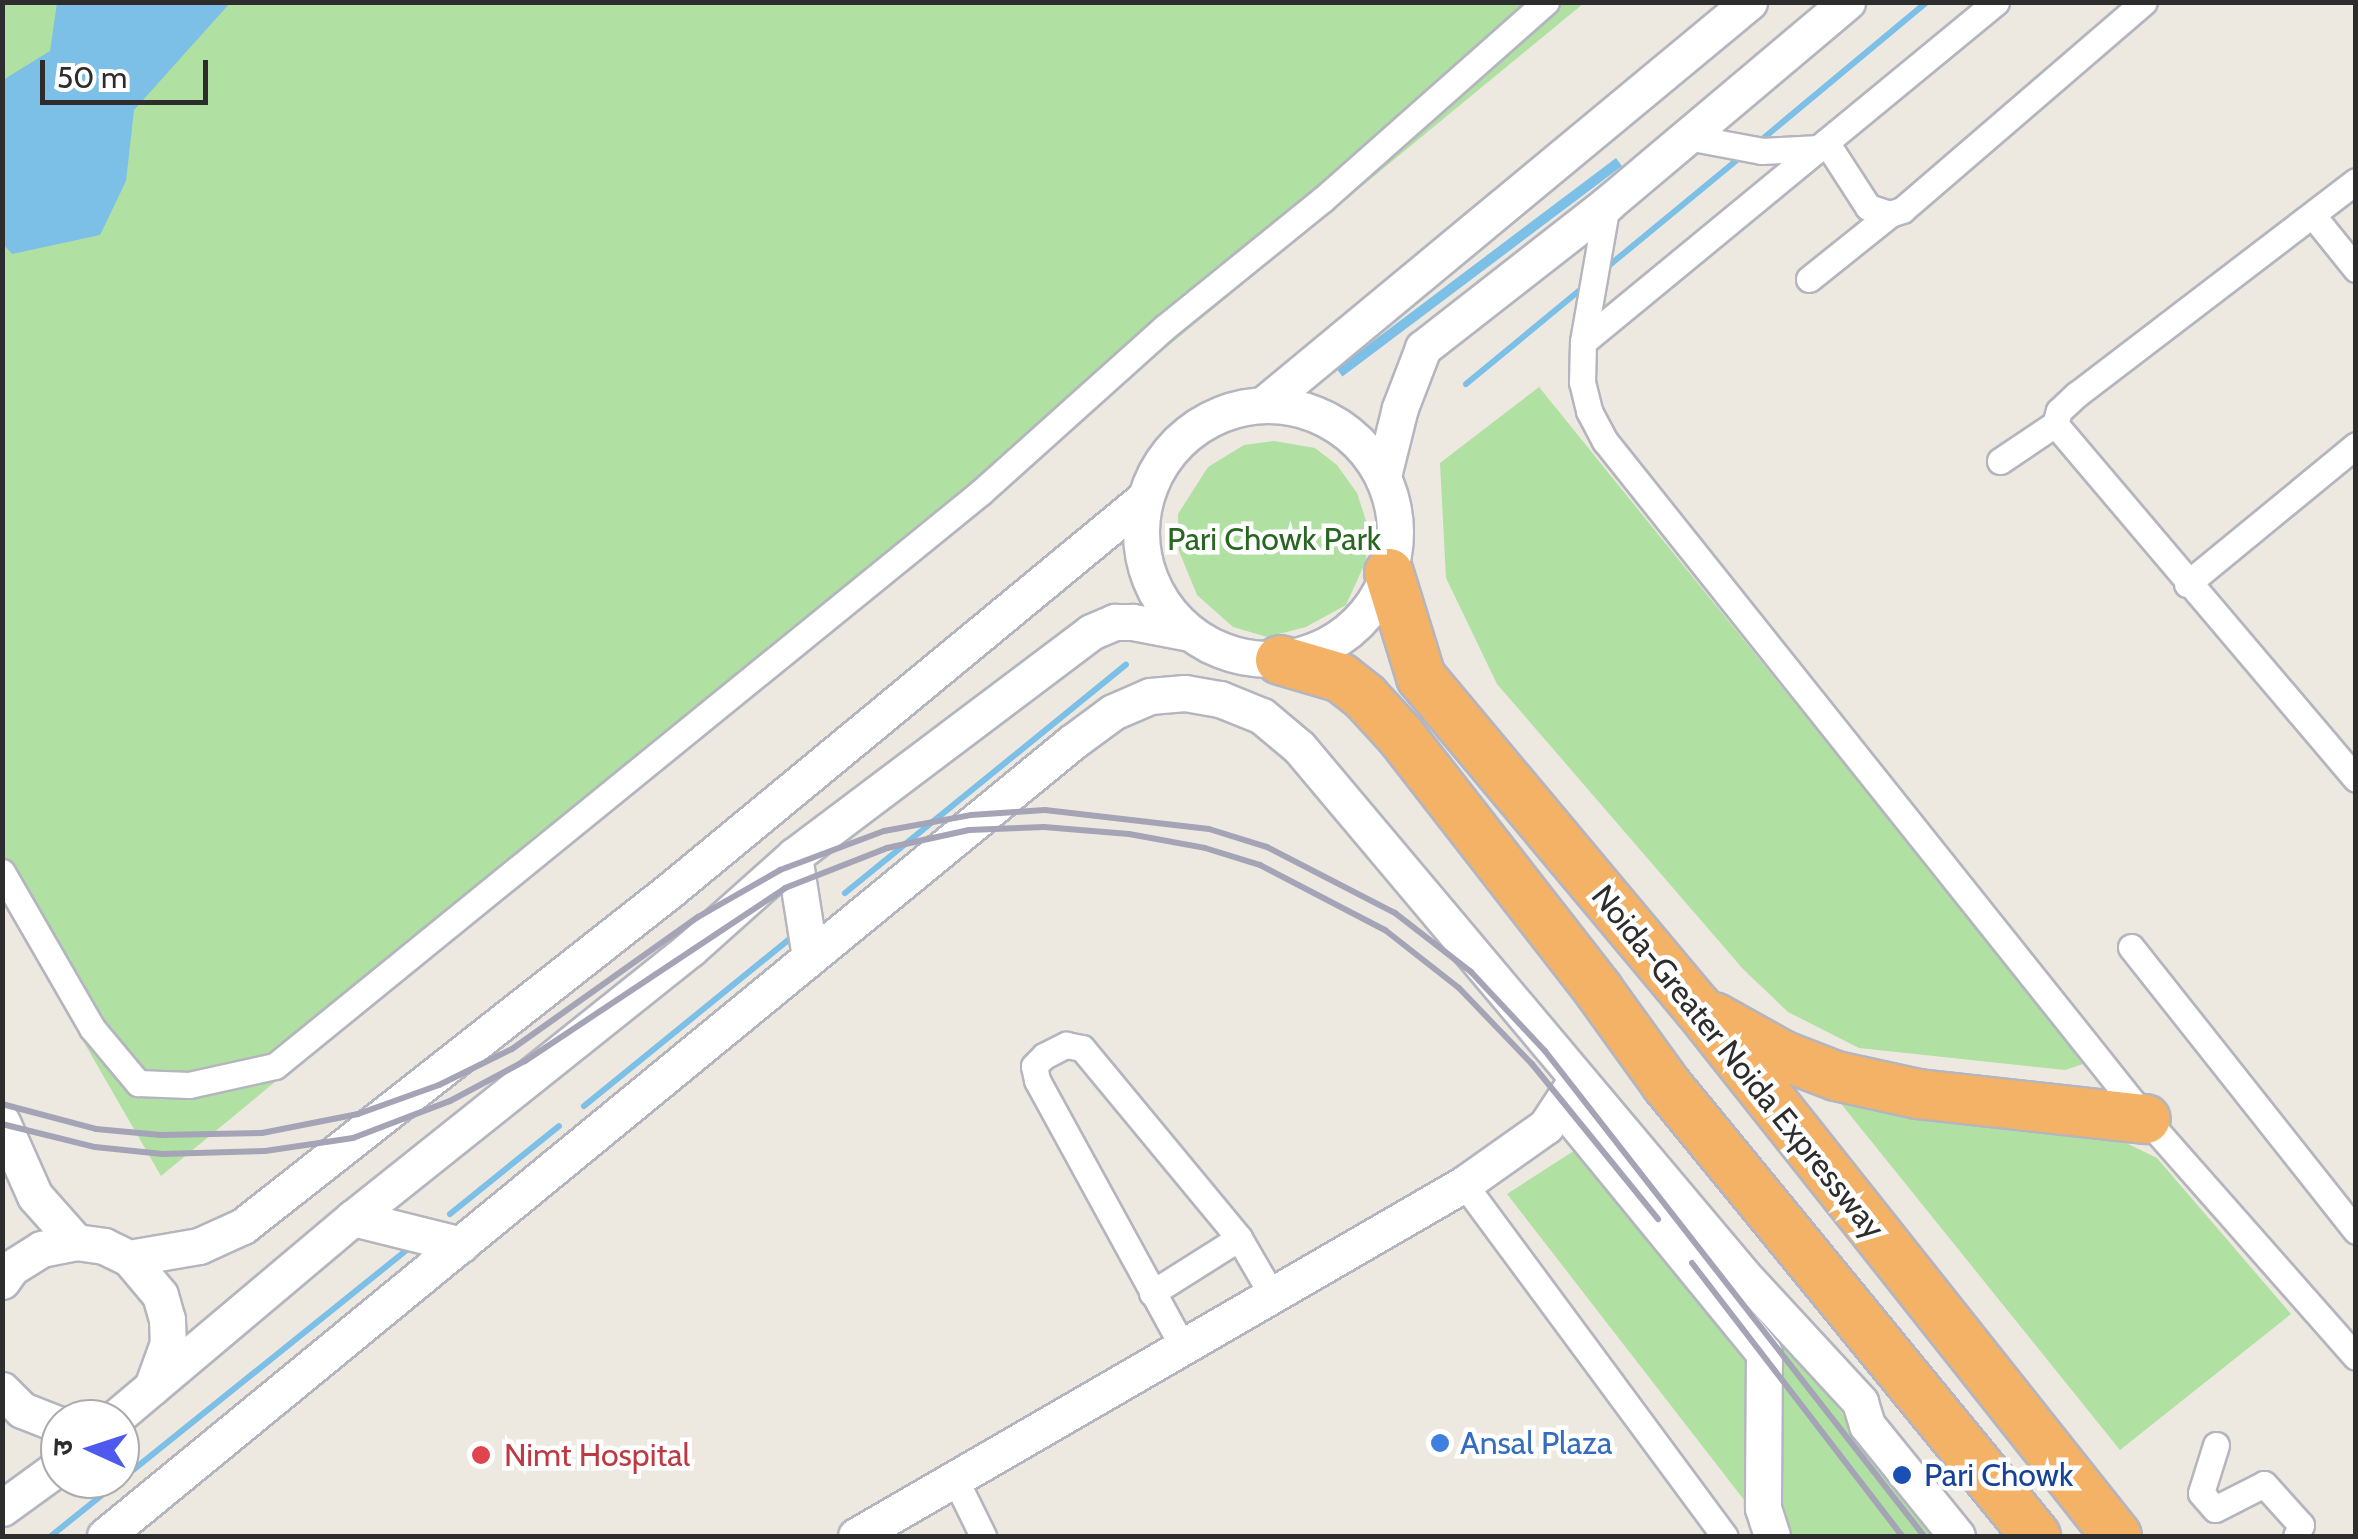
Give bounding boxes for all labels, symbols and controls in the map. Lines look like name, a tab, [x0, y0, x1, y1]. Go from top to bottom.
scale bar	[45, 40, 212, 102]
text: 50 m	[57, 59, 127, 96]
park label: Pari Chowk Park	[1167, 520, 1381, 558]
street label: Noida-Greater Noida Expressway	[1583, 877, 1893, 1247]
north arrow	[40, 1399, 140, 1499]
place label: Ansal Plaza	[1460, 1424, 1612, 1462]
marker: Ansal Plaza	[1429, 1432, 1451, 1454]
place label: Nimt Hospital	[504, 1436, 690, 1474]
text: उ	[45, 1438, 79, 1457]
marker: Nimt Hospital	[468, 1442, 494, 1468]
place label: Pari Chowk	[1924, 1456, 2073, 1494]
marker: Pari Chowk	[1889, 1462, 1915, 1488]

